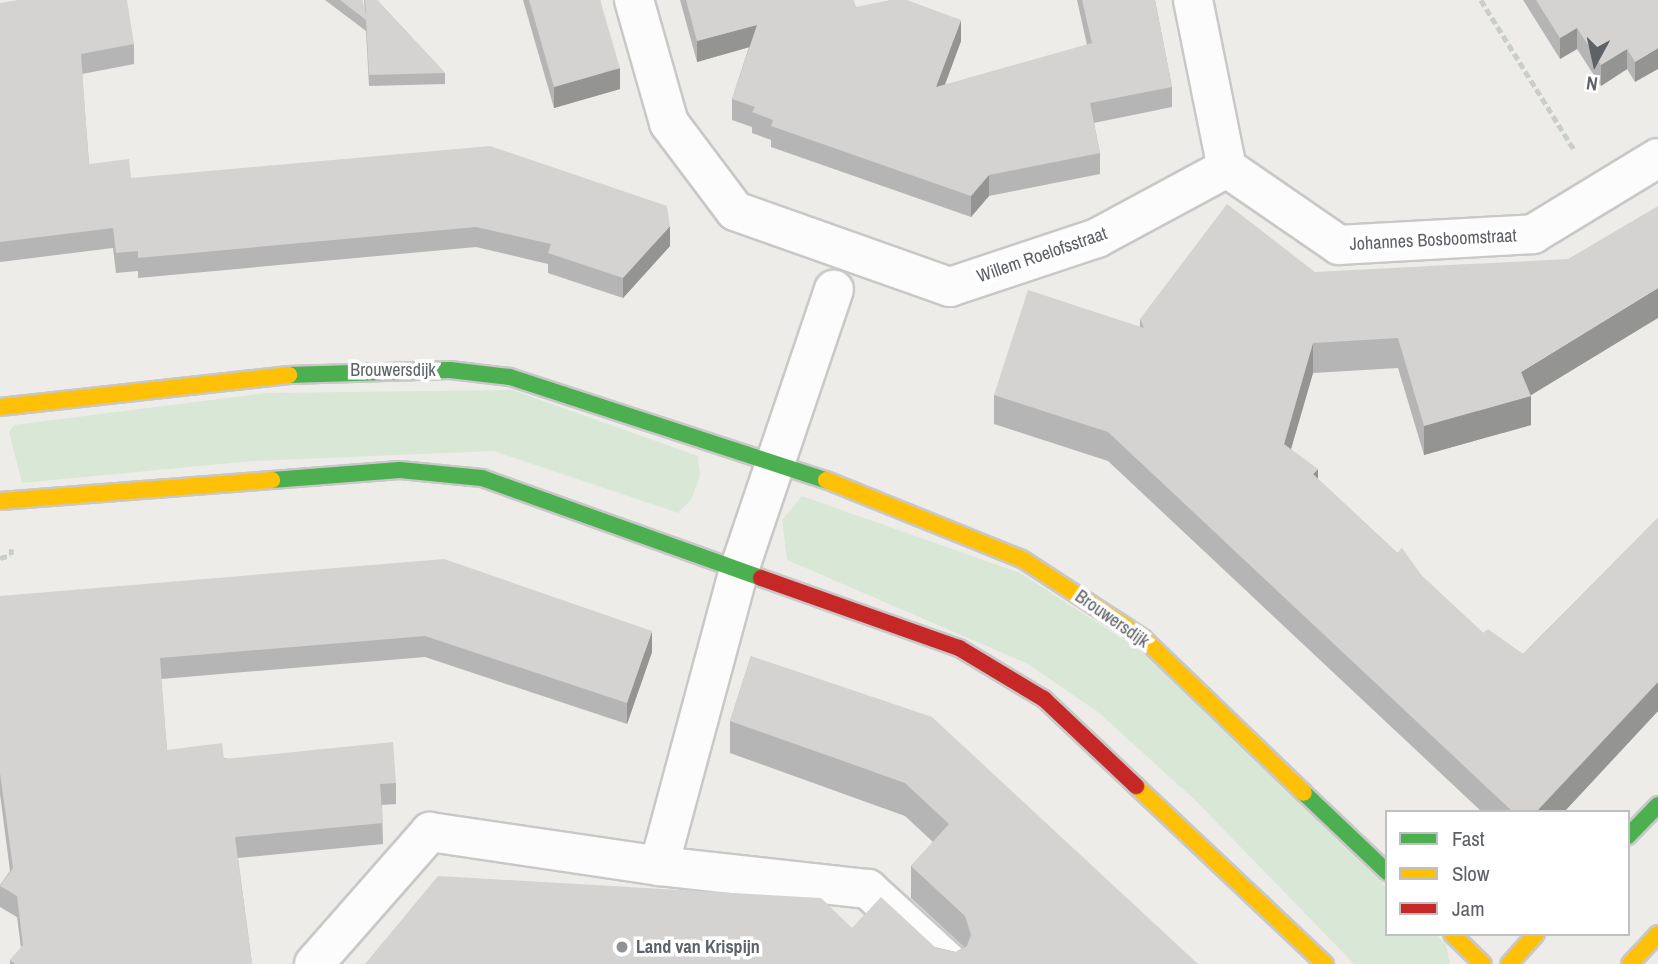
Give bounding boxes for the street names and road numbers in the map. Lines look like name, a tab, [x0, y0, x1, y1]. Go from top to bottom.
street label: Willem Roelofsstraat	[974, 223, 1110, 287]
street label: Johannes Bosboomstraat	[1349, 225, 1517, 255]
street label: Brouwersdijk	[350, 359, 436, 381]
street label: Brouwersdijk	[1071, 586, 1153, 652]

